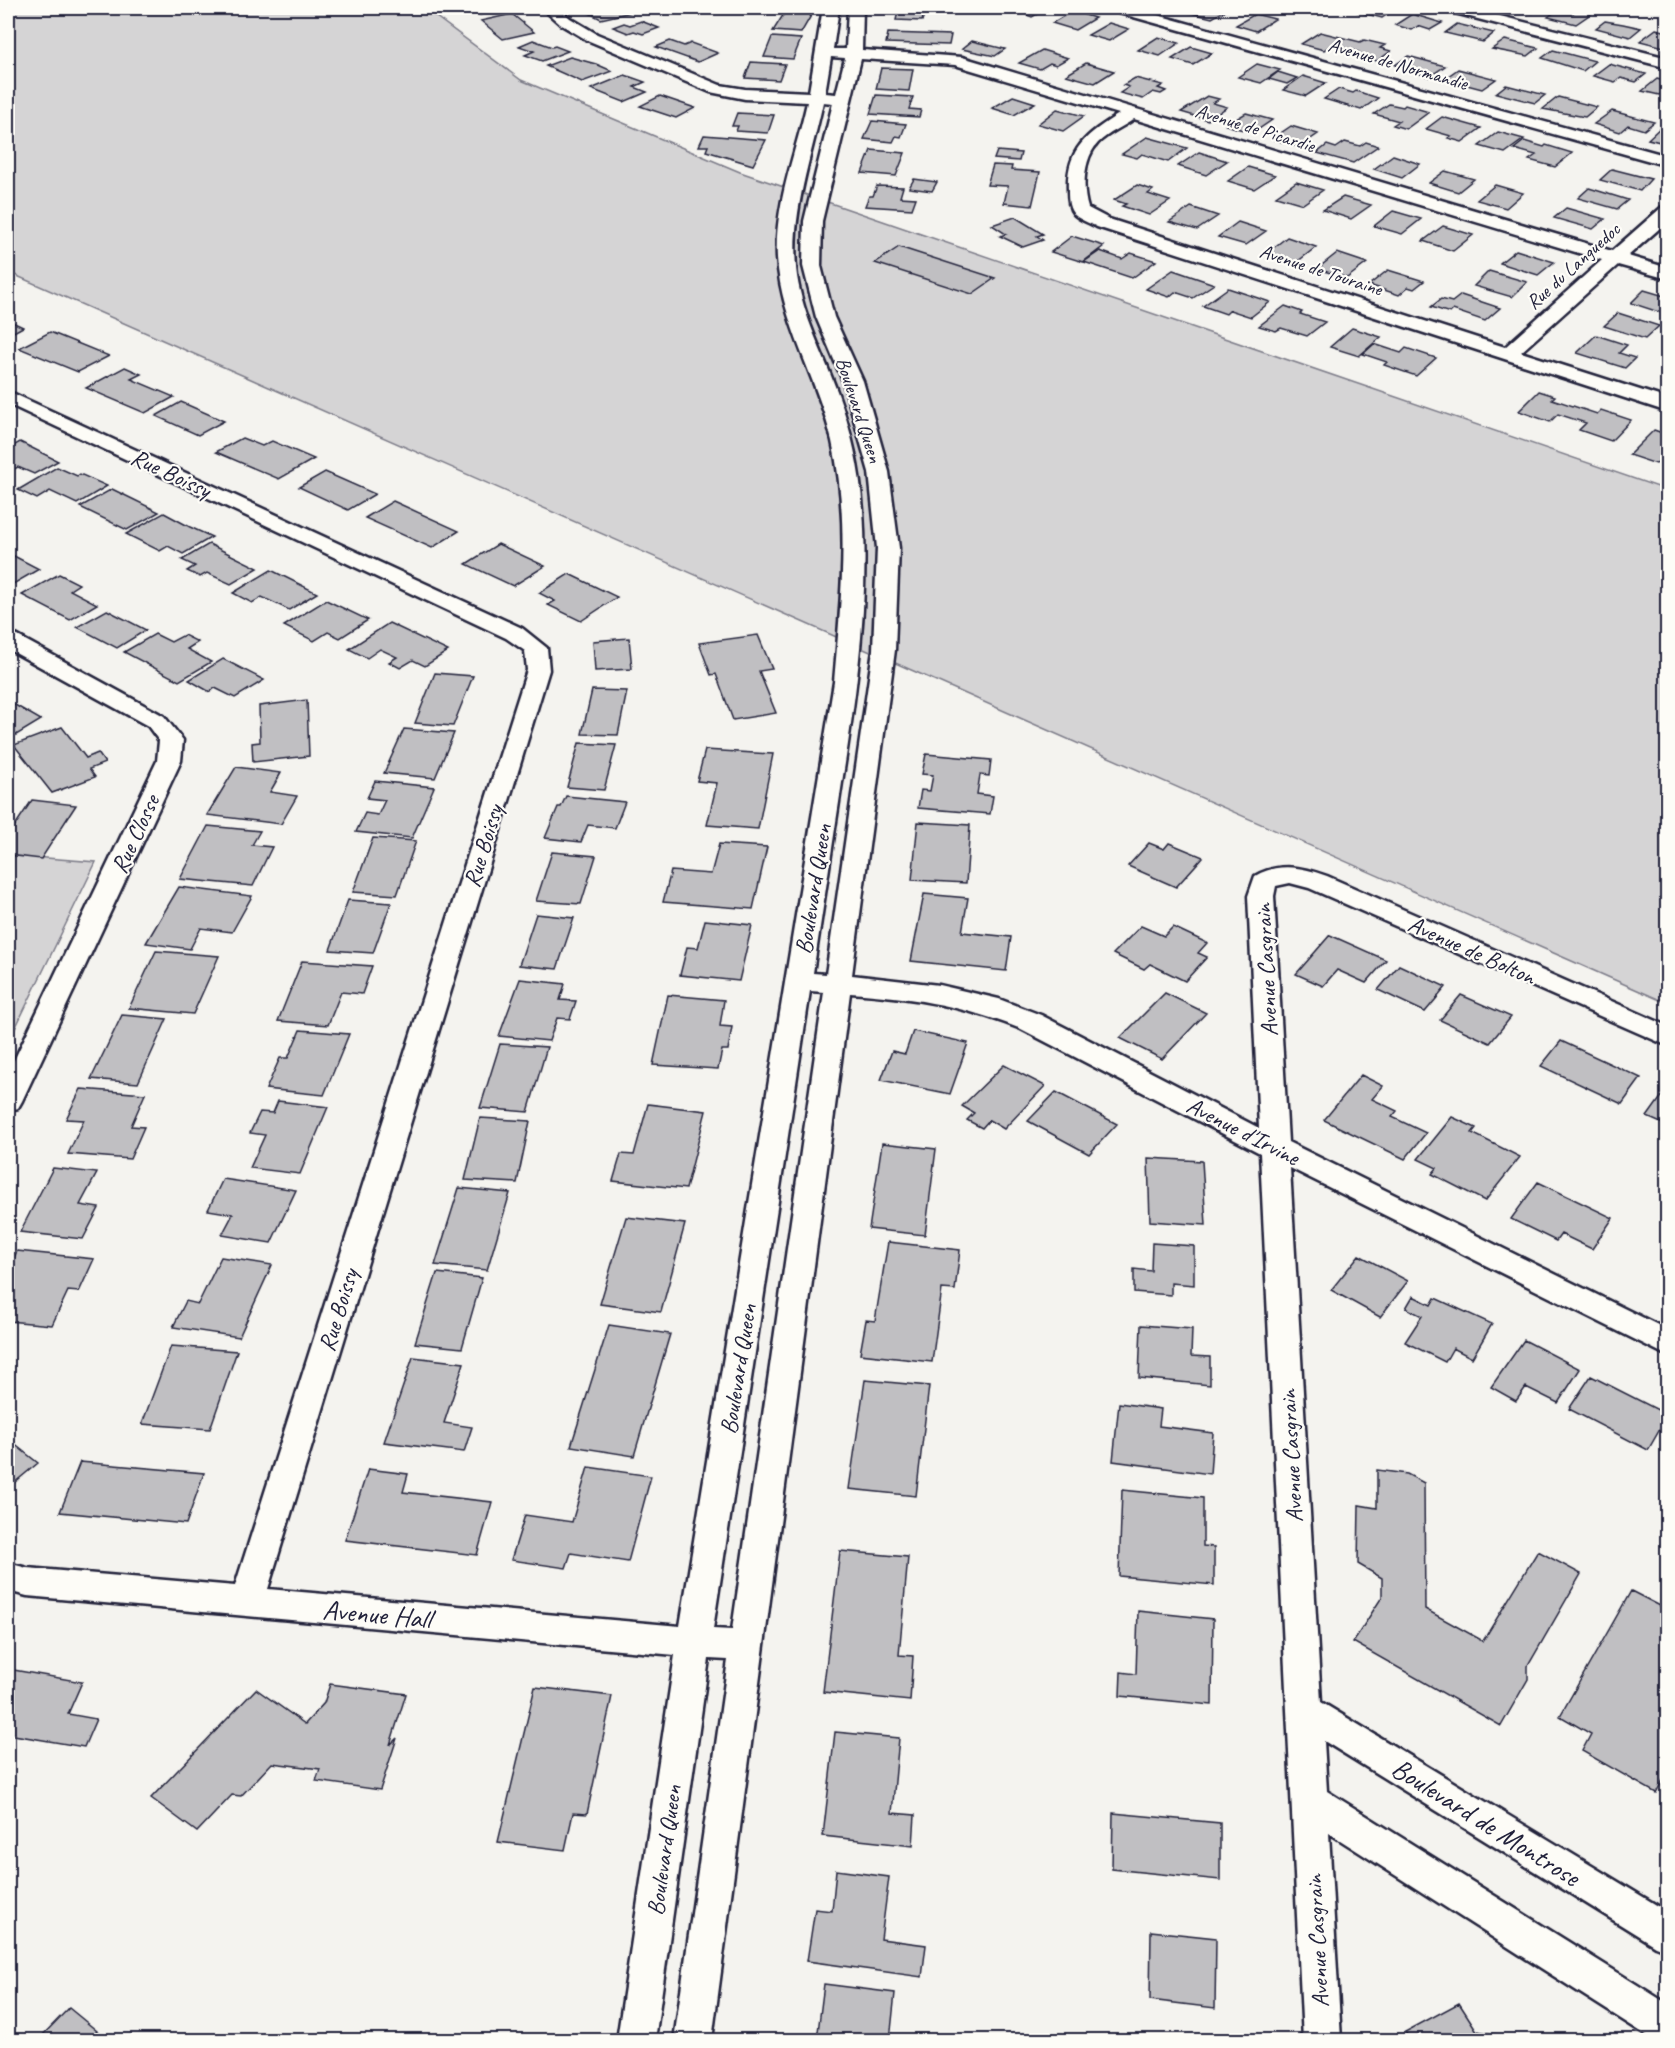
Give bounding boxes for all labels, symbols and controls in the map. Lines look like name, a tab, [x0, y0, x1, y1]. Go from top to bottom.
street label: Avenue de Normandie	[1325, 32, 1472, 96]
street label: Avenue de Picardie	[1192, 98, 1319, 158]
street label: Rue du Languedoc	[1521, 217, 1626, 315]
street label: Avenue de Touraine	[1257, 238, 1387, 302]
street label: Boulevard Queen	[830, 354, 888, 467]
street label: Rue Boissy	[126, 442, 217, 505]
street label: Rue Closse	[104, 788, 167, 878]
street label: Rue Boissy	[456, 800, 510, 891]
street label: Boulevard Queen	[788, 822, 838, 956]
street label: Avenue Casgrain	[1247, 902, 1284, 1037]
street label: Avenue de Bolton	[1404, 909, 1541, 992]
street label: Avenue d'Irvine	[1182, 1090, 1306, 1173]
street label: Rue Boissy	[311, 1264, 365, 1355]
street label: Boulevard Queen	[713, 1302, 763, 1436]
street label: Avenue Casgrain	[1272, 1388, 1309, 1523]
street label: Avenue Hall	[321, 1592, 438, 1637]
street label: Boulevard de Montrose	[1385, 1750, 1588, 1895]
street label: Boulevard Queen	[640, 1783, 688, 1917]
street label: Avenue Casgrain	[1298, 1873, 1335, 2008]

